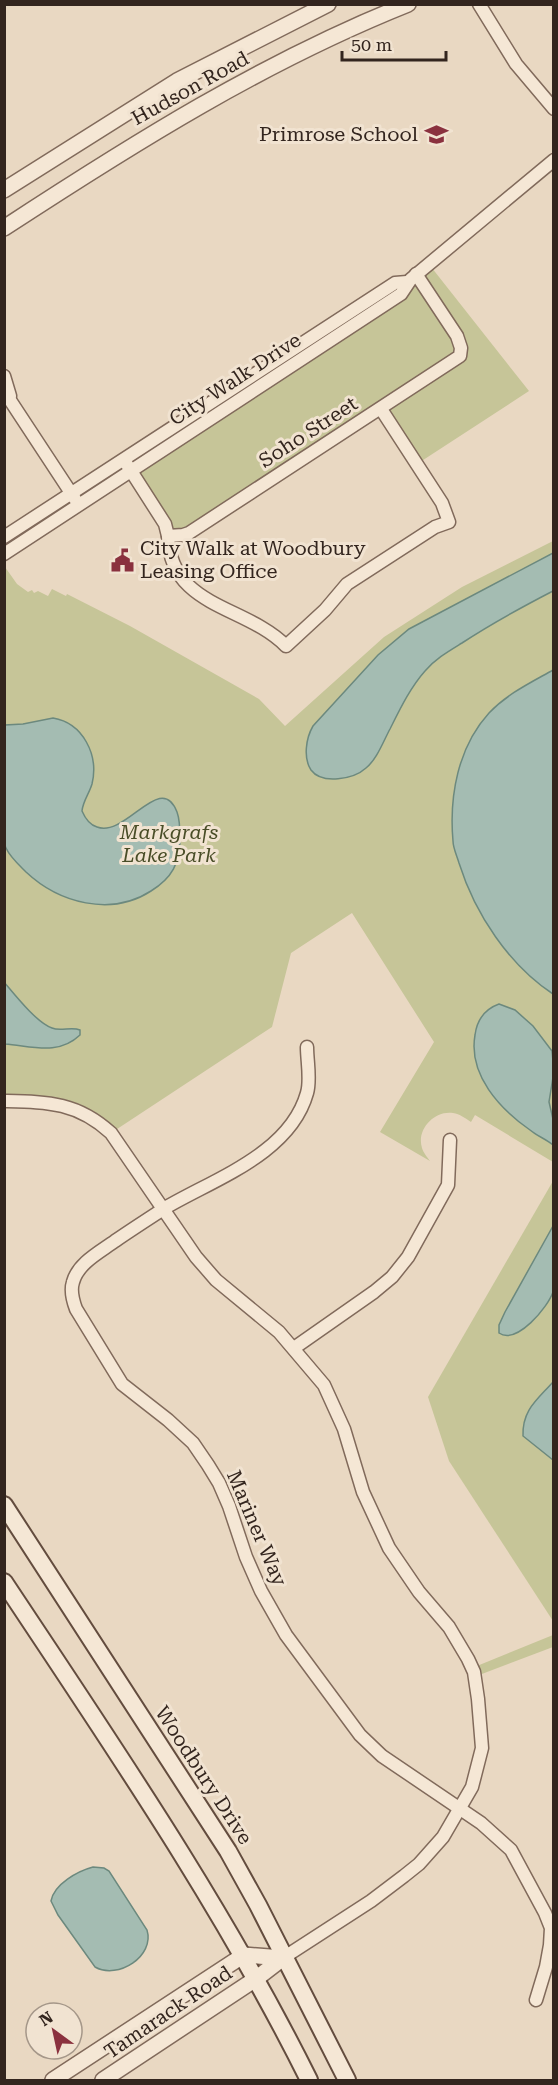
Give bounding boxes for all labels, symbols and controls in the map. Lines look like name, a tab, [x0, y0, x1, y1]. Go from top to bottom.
scale bar	[342, 24, 446, 62]
text: 50 m	[351, 34, 392, 55]
street label: Hudson Road	[127, 46, 253, 130]
school or university icon: Primrose School	[423, 121, 449, 147]
place label: Primrose School	[259, 122, 418, 146]
street label: City Walk Drive	[165, 328, 305, 430]
street label: Soho Street	[254, 391, 362, 473]
place label: City Walk at Woodbury Leasing Office	[140, 536, 366, 583]
public building icon: City Walk at Woodbury Leasing Office	[109, 547, 135, 573]
park label: Markgrafs Lake Park	[119, 820, 218, 867]
street label: Mariner Way	[222, 1467, 292, 1589]
street label: Woodbury Drive	[150, 1701, 258, 1849]
street label: Tamarack Road	[100, 1960, 237, 2064]
north arrow	[24, 2001, 84, 2061]
text: N	[36, 2008, 56, 2030]

